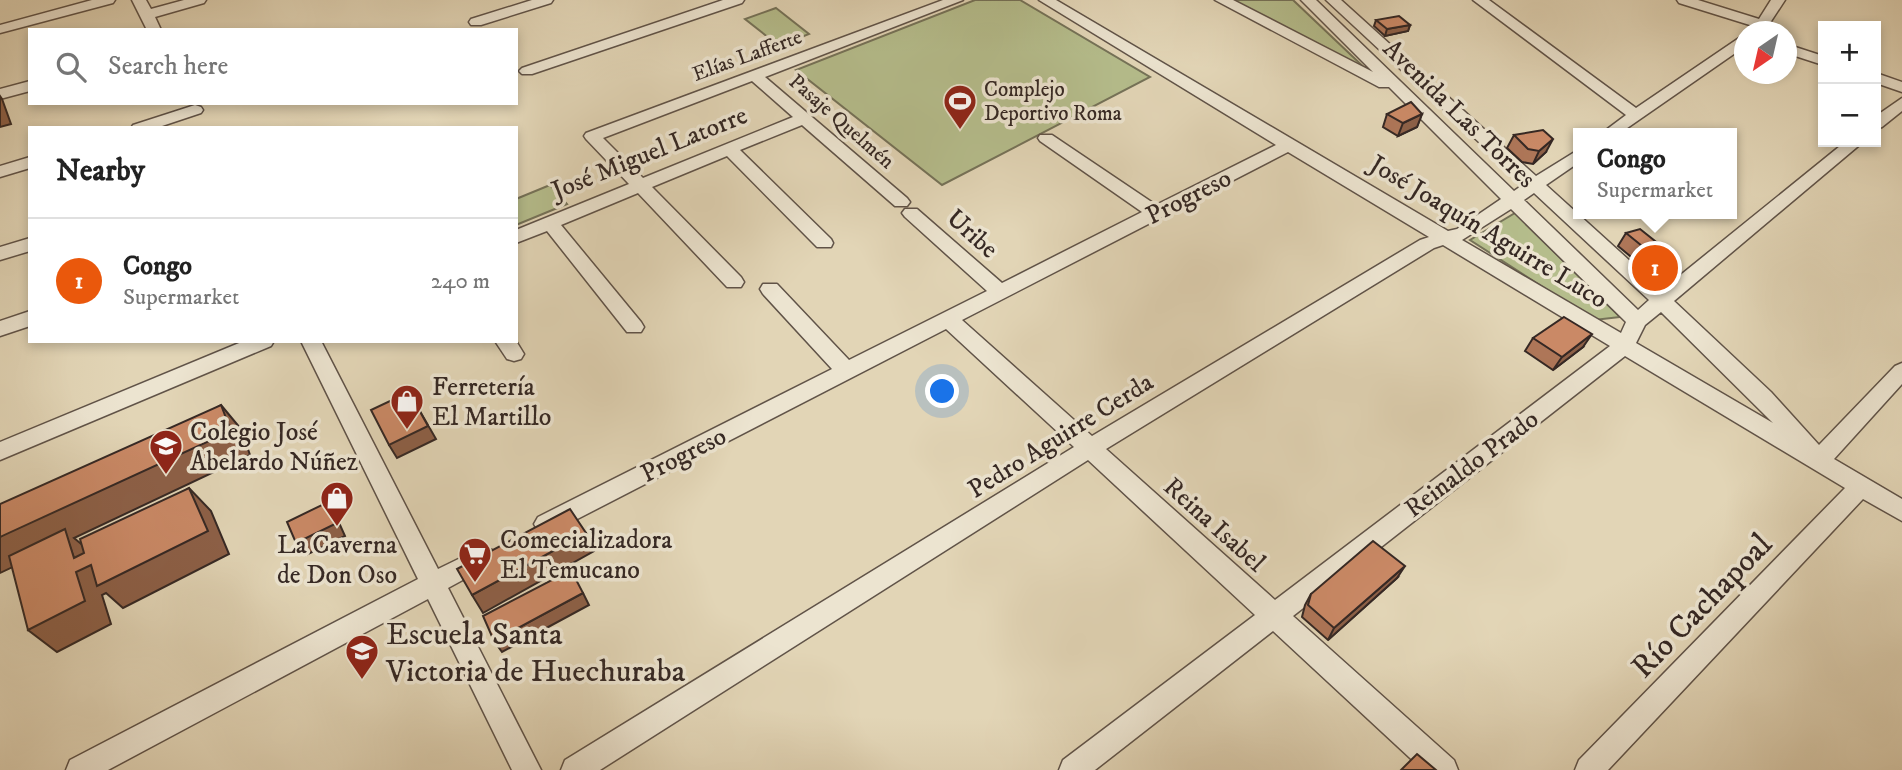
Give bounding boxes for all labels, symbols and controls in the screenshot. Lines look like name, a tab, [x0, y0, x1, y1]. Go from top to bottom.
north arrow	[1734, 21, 1797, 84]
map controls	[1818, 21, 1881, 147]
button: +	[1818, 21, 1881, 84]
street label: Elías Lafferte	[689, 24, 806, 88]
search box	[28, 28, 518, 105]
street label: Avenida Las Torres	[1375, 33, 1542, 196]
icon: search	[52, 48, 90, 86]
text: Search here	[108, 50, 228, 83]
street label: Pasaje Quelmén	[783, 69, 899, 175]
place label: Complejo Deportivo Roma	[984, 77, 1122, 127]
sports icon: Complejo Deportivo Roma	[941, 82, 979, 131]
button: −	[1818, 84, 1881, 147]
street label: José Miguel Latorre	[545, 99, 752, 208]
popup	[1573, 128, 1737, 219]
text: Congo	[1597, 143, 1666, 176]
street label: José Joaquín Aguirre Luco	[1362, 147, 1613, 316]
text: Nearby	[56, 153, 145, 190]
street label: Progreso	[1140, 162, 1237, 233]
text: Supermarket	[1597, 176, 1713, 205]
street label: Uribe	[939, 202, 1005, 266]
pin: 1	[1632, 242, 1678, 294]
text: Congo	[123, 250, 192, 283]
text: 1	[75, 267, 83, 296]
text: 240 m	[431, 267, 490, 296]
text: Supermarket	[123, 283, 239, 312]
street label: Pedro Aguirre Cerda	[962, 366, 1160, 506]
place label: Ferretería El Martillo	[432, 371, 551, 434]
your location	[925, 374, 959, 408]
shop icon: Ferretería El Martillo	[388, 382, 426, 431]
street label: Reinaldo Prado	[1398, 403, 1546, 525]
place label: Colegio José Abelardo Núñez	[190, 416, 358, 479]
street label: Progreso	[635, 420, 732, 491]
school or university icon: Colegio José Abelardo Núñez	[147, 427, 185, 476]
street label: Reina Isabel	[1156, 471, 1272, 580]
shop icon: La Caverna de Don Oso	[318, 479, 356, 528]
place label: Comecializadora El Temucano	[500, 524, 672, 587]
street label: Río Cachapoal	[1624, 525, 1782, 687]
place label: La Caverna de Don Oso	[277, 529, 397, 592]
supermarket icon: Comecializadora El Temucano	[456, 535, 494, 584]
place label: Escuela Santa Victoria de Huechuraba	[385, 615, 686, 692]
school or university icon: Escuela Santa Victoria de Huechuraba	[343, 632, 381, 681]

